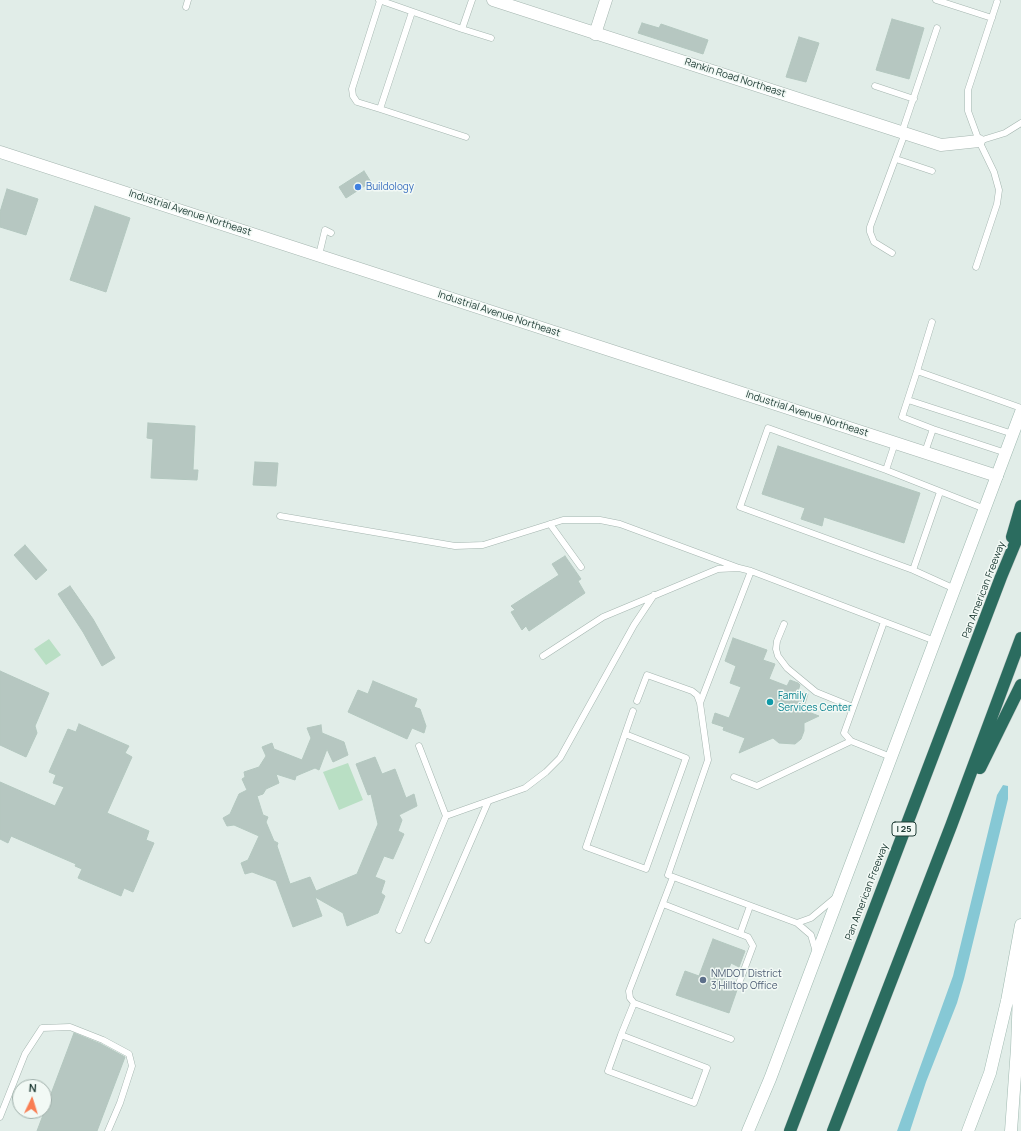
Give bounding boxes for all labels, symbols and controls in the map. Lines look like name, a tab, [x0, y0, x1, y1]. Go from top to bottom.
street label: Rankin Road Northeast	[683, 56, 787, 100]
place label: Buildology	[366, 181, 414, 193]
marker: Buildology	[353, 182, 363, 192]
street label: Industrial Avenue Northeast	[127, 187, 253, 239]
street label: Industrial Avenue Northeast	[436, 288, 562, 340]
street label: Industrial Avenue Northeast	[744, 388, 870, 440]
street label: Pan American Freeway	[960, 540, 1008, 640]
place label: Family Services Center	[778, 690, 852, 714]
marker: Family Services Center	[765, 697, 775, 707]
road number: I 25	[892, 822, 916, 836]
street label: Pan American Freeway	[843, 842, 891, 942]
place label: NMDOT District 3 Hilltop Office	[711, 968, 782, 992]
marker: NMDOT District 3 Hilltop Office	[698, 975, 708, 985]
north arrow	[12, 1079, 52, 1119]
text: N	[28, 1080, 37, 1095]

